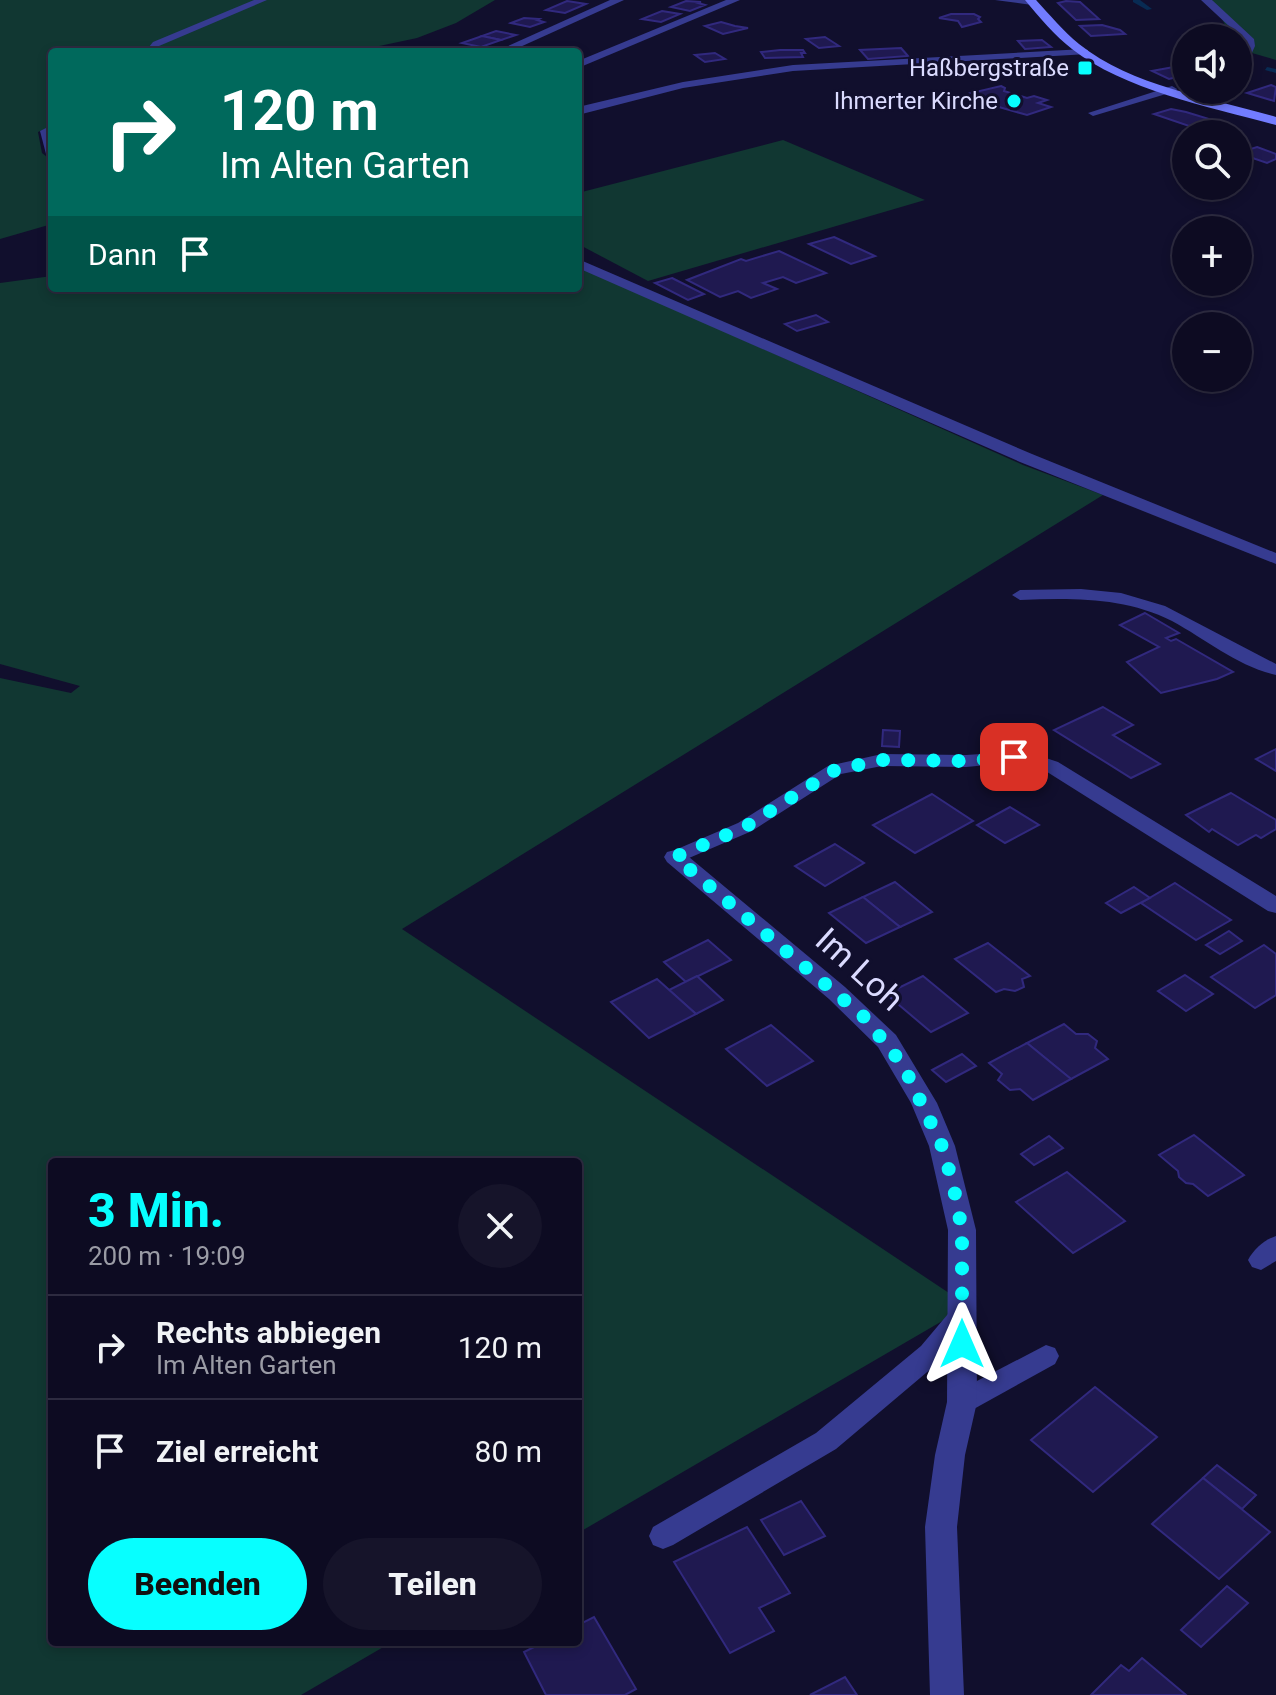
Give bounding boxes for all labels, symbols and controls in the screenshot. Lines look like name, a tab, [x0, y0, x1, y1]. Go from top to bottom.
map controls	[1172, 24, 1252, 392]
button: sound	[1172, 24, 1252, 104]
place label: Haßbergstraße	[909, 54, 1069, 82]
marker: Haßbergstraße	[1076, 59, 1094, 77]
text: 120 m	[220, 78, 379, 144]
icon: right	[88, 80, 192, 184]
place label: Ihmerter Kirche	[834, 87, 998, 115]
marker: Ihmerter Kirche	[1005, 92, 1023, 110]
button: search	[1172, 120, 1252, 200]
text: Im Alten Garten	[220, 145, 470, 187]
button: +	[1172, 216, 1252, 296]
icon: arrive	[173, 232, 217, 276]
text: Dann	[88, 237, 157, 272]
button: −	[1172, 312, 1252, 392]
pin	[980, 723, 1048, 791]
icon: arrive	[992, 735, 1036, 779]
street label: Im Loh	[808, 919, 912, 1019]
text: 3 Min.	[88, 1182, 224, 1239]
button: close	[458, 1184, 542, 1268]
text: 200 m · 19:09	[88, 1241, 246, 1271]
position arrow	[920, 1302, 1004, 1386]
text: Rechts abbiegen	[156, 1315, 381, 1350]
icon: right	[88, 1325, 132, 1369]
text: 120 m	[458, 1330, 542, 1365]
text: Im Alten Garten	[156, 1350, 337, 1380]
icon: arrive	[88, 1429, 132, 1473]
text: Ziel erreicht	[156, 1434, 318, 1469]
text: 80 m	[475, 1434, 542, 1469]
button: Beenden	[88, 1538, 307, 1630]
button: Teilen	[323, 1538, 542, 1630]

